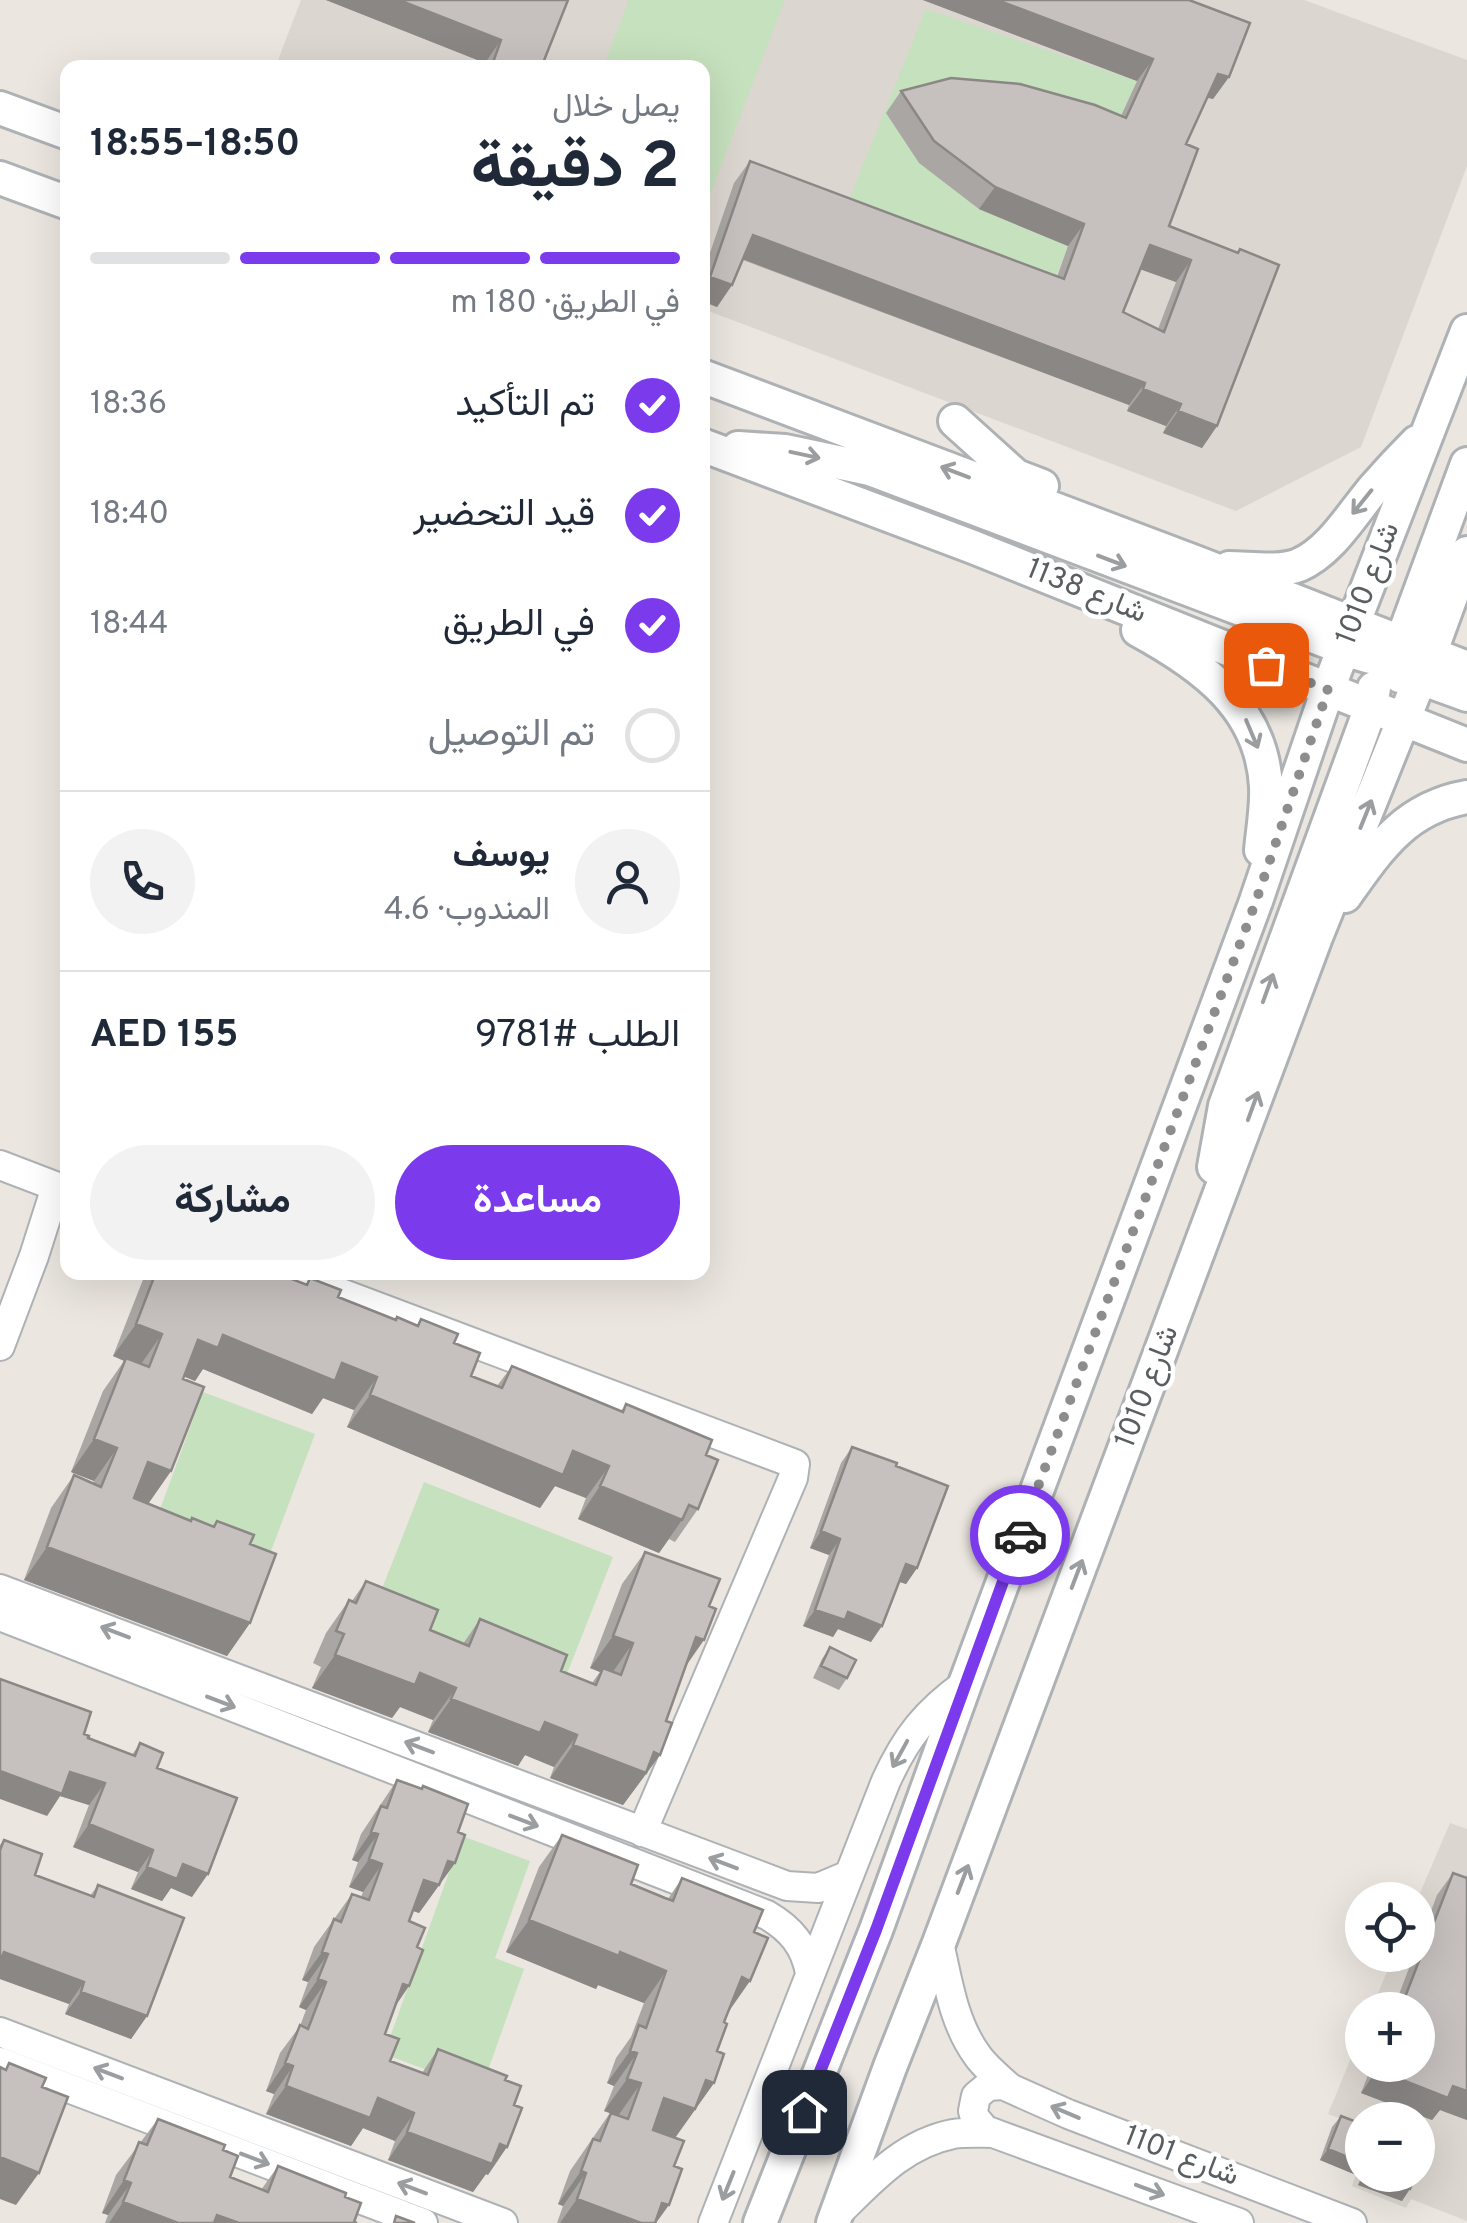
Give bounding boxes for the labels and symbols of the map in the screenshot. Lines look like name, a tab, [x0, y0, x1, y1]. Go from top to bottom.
one-way arrow	[788, 447, 820, 465]
one-way arrow	[940, 462, 971, 480]
one-way arrow	[1352, 489, 1374, 515]
street label: شارع 1010	[1329, 517, 1409, 651]
street label: شارع 1138	[1021, 551, 1151, 633]
one-way arrow	[1097, 553, 1127, 571]
pin	[1224, 623, 1309, 708]
one-way arrow	[1245, 718, 1263, 749]
one-way arrow	[1358, 799, 1376, 830]
one-way arrow	[1260, 973, 1278, 1004]
one-way arrow	[1245, 1091, 1263, 1122]
street label: شارع 1010	[1108, 1320, 1188, 1454]
courier	[970, 1485, 1070, 1585]
one-way arrow	[1070, 1560, 1088, 1590]
one-way arrow	[101, 1622, 132, 1640]
one-way arrow	[205, 1695, 236, 1713]
one-way arrow	[405, 1737, 435, 1755]
one-way arrow	[889, 1739, 909, 1768]
one-way arrow	[508, 1813, 539, 1831]
one-way arrow	[709, 1852, 739, 1870]
one-way arrow	[956, 1864, 974, 1894]
one-way arrow	[93, 2063, 124, 2081]
pin	[762, 2070, 847, 2155]
one-way arrow	[1050, 2102, 1081, 2120]
street label: شارع 1101	[1118, 2118, 1244, 2196]
one-way arrow	[238, 2151, 269, 2169]
one-way arrow	[718, 2170, 736, 2201]
one-way arrow	[397, 2178, 427, 2196]
one-way arrow	[1133, 2182, 1164, 2200]

